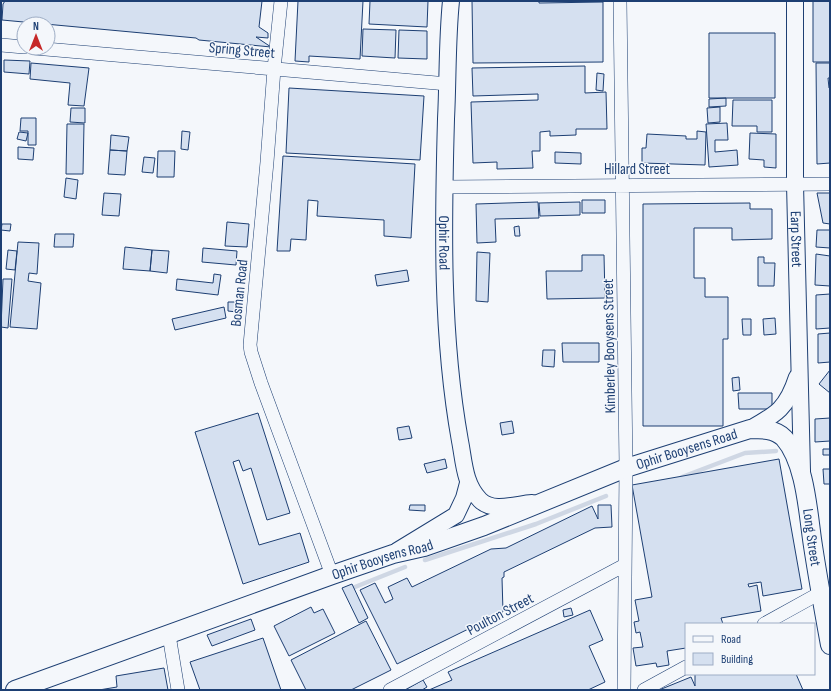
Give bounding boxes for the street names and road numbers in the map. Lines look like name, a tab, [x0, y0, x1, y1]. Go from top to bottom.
street label: Spring Street	[208, 38, 276, 63]
street label: Hillard Street	[604, 160, 670, 179]
street label: Earp Street	[786, 211, 806, 268]
street label: Ophir Road	[434, 216, 453, 270]
street label: Bosman Road	[227, 258, 252, 328]
street label: Kimberley Booysens Street	[599, 278, 620, 414]
street label: Ophir Booysens Road	[634, 425, 740, 474]
street label: Long Street	[798, 507, 825, 568]
street label: Ophir Booysens Road	[329, 536, 436, 584]
street label: Poulton Street	[464, 589, 537, 640]

